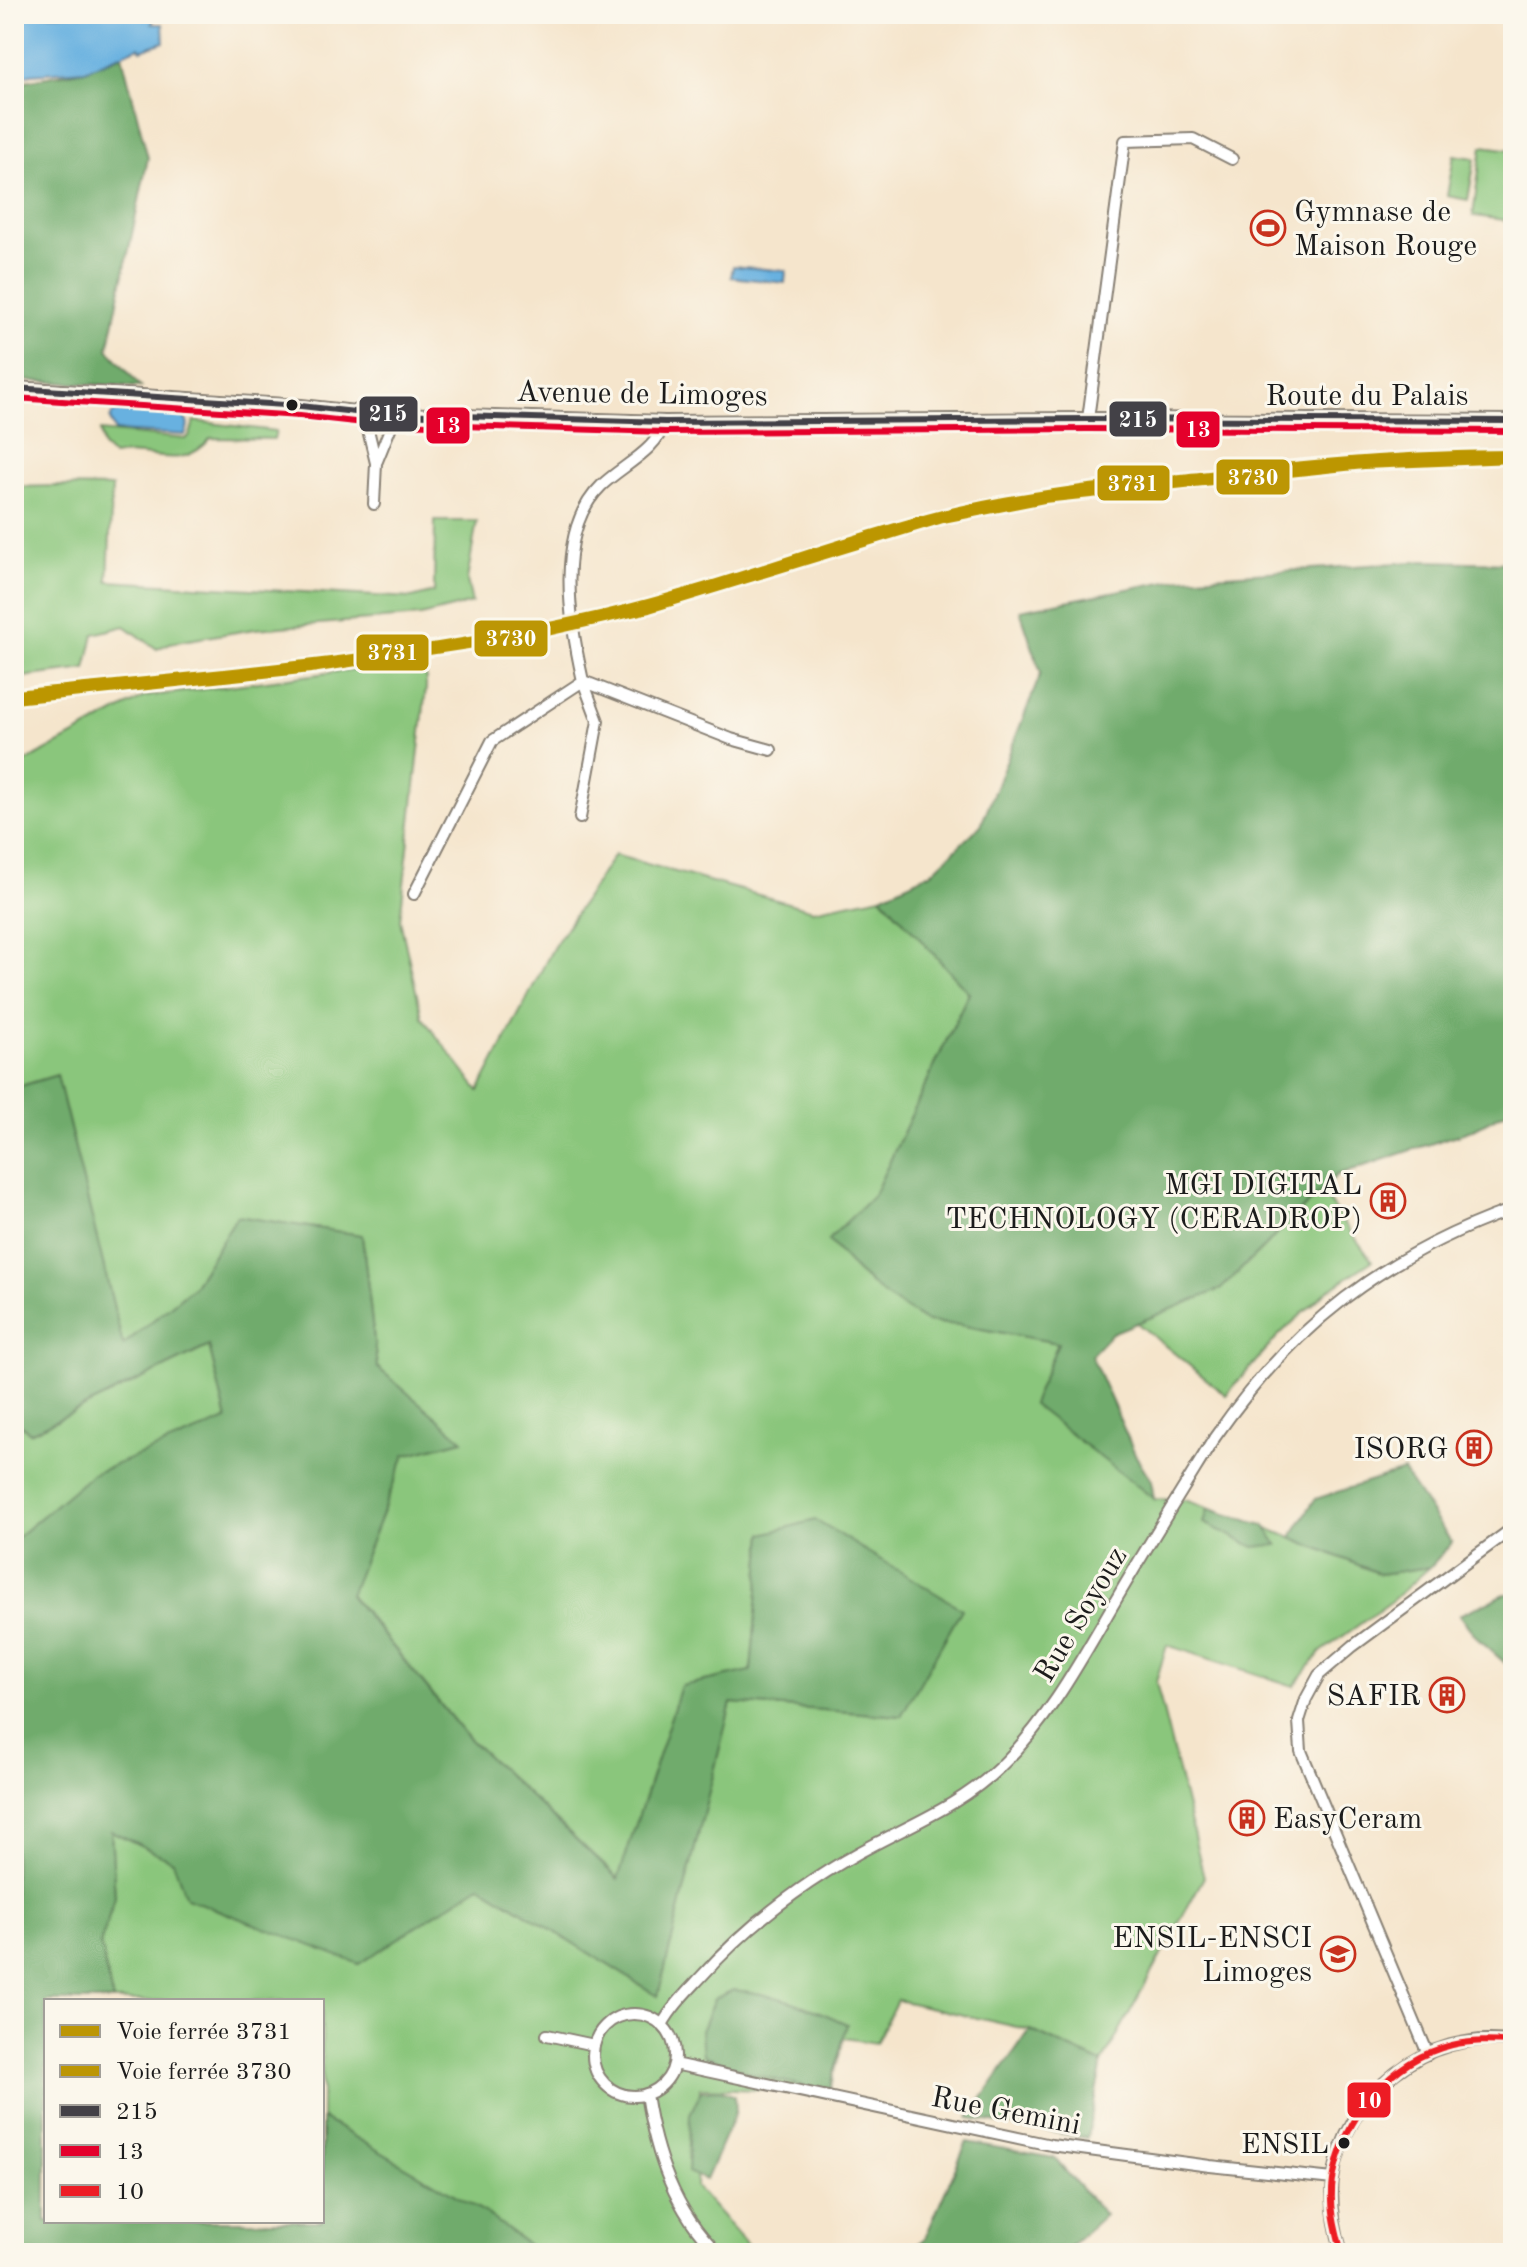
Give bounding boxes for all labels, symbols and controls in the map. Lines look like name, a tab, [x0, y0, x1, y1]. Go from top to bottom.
place label: Gymnase de Maison Rouge	[1294, 198, 1477, 262]
sports icon: Gymnase de Maison Rouge	[1249, 209, 1287, 247]
street label: Avenue de Limoges	[516, 378, 768, 412]
street label: Route du Palais	[1265, 382, 1469, 412]
line badge: 215	[358, 395, 419, 433]
unlabelled marker	[284, 397, 300, 413]
line badge: 215	[1108, 400, 1168, 438]
text: 215	[369, 404, 407, 426]
line badge: 13	[425, 406, 471, 445]
text: 215	[1119, 410, 1157, 432]
line badge: 13	[1175, 410, 1221, 449]
text: 13	[435, 416, 461, 438]
text: 13	[1185, 420, 1211, 442]
line badge: 3730	[1215, 458, 1291, 496]
line badge: 3731	[1096, 464, 1171, 502]
text: 3730	[1227, 468, 1279, 490]
text: 3731	[1107, 474, 1159, 496]
line badge: 3730	[473, 619, 549, 658]
text: 3730	[485, 629, 537, 651]
line badge: 3731	[355, 633, 430, 672]
text: 3731	[367, 643, 419, 665]
place label: MGI DIGITAL TECHNOLOGY (CERADROP)	[945, 1171, 1362, 1235]
building icon: MGI DIGITAL TECHNOLOGY (CERADROP)	[1369, 1182, 1407, 1220]
building icon: ISORG	[1455, 1429, 1493, 1467]
place label: ISORG	[1354, 1435, 1448, 1465]
street label: Rue Soyouz	[1030, 1542, 1134, 1688]
building icon: SAFIR	[1428, 1676, 1466, 1714]
place label: SAFIR	[1327, 1682, 1421, 1712]
building icon: EasyCeram	[1228, 1799, 1266, 1837]
place label: EasyCeram	[1273, 1805, 1422, 1835]
place label: ENSIL-ENSCI Limoges	[1112, 1924, 1312, 1988]
school or university icon: ENSIL-ENSCI Limoges	[1319, 1935, 1357, 1973]
legend	[44, 1999, 324, 2223]
text: Voie ferrée 3731	[116, 2021, 292, 2045]
text: Voie ferrée 3730	[116, 2061, 292, 2085]
line badge: 10	[1346, 2081, 1392, 2119]
street label: Rue Gemini	[928, 2083, 1083, 2141]
text: 10	[1356, 2091, 1382, 2113]
text: 215	[116, 2101, 158, 2125]
place label: ENSIL	[1241, 2132, 1329, 2160]
marker: ENSIL	[1336, 2135, 1352, 2151]
text: 13	[116, 2141, 144, 2165]
text: 10	[116, 2181, 144, 2205]

